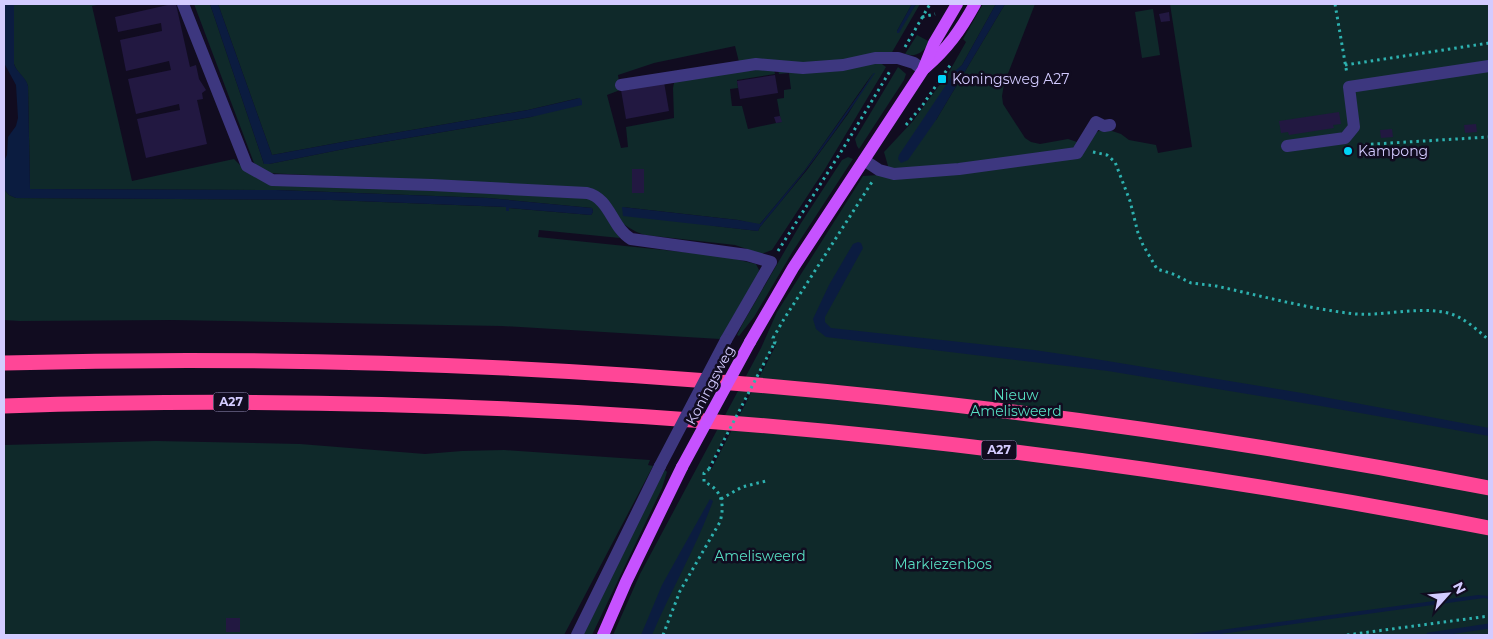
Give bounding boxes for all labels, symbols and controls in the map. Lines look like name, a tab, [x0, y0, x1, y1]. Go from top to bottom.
place label: Koningsweg A27	[952, 70, 1069, 88]
marker: Koningsweg A27	[936, 73, 948, 85]
place label: Kampong	[1358, 142, 1428, 160]
marker: Kampong	[1342, 145, 1354, 157]
street label: Koningsweg	[682, 342, 738, 428]
park label: Nieuw Amelisweerd	[970, 386, 1062, 420]
road number: A27	[214, 392, 248, 412]
road number: A27	[982, 440, 1016, 460]
park label: Amelisweerd	[714, 547, 806, 565]
park label: Markiezenbos	[894, 555, 992, 573]
north arrow	[1423, 569, 1473, 619]
text: N	[1449, 579, 1470, 597]

